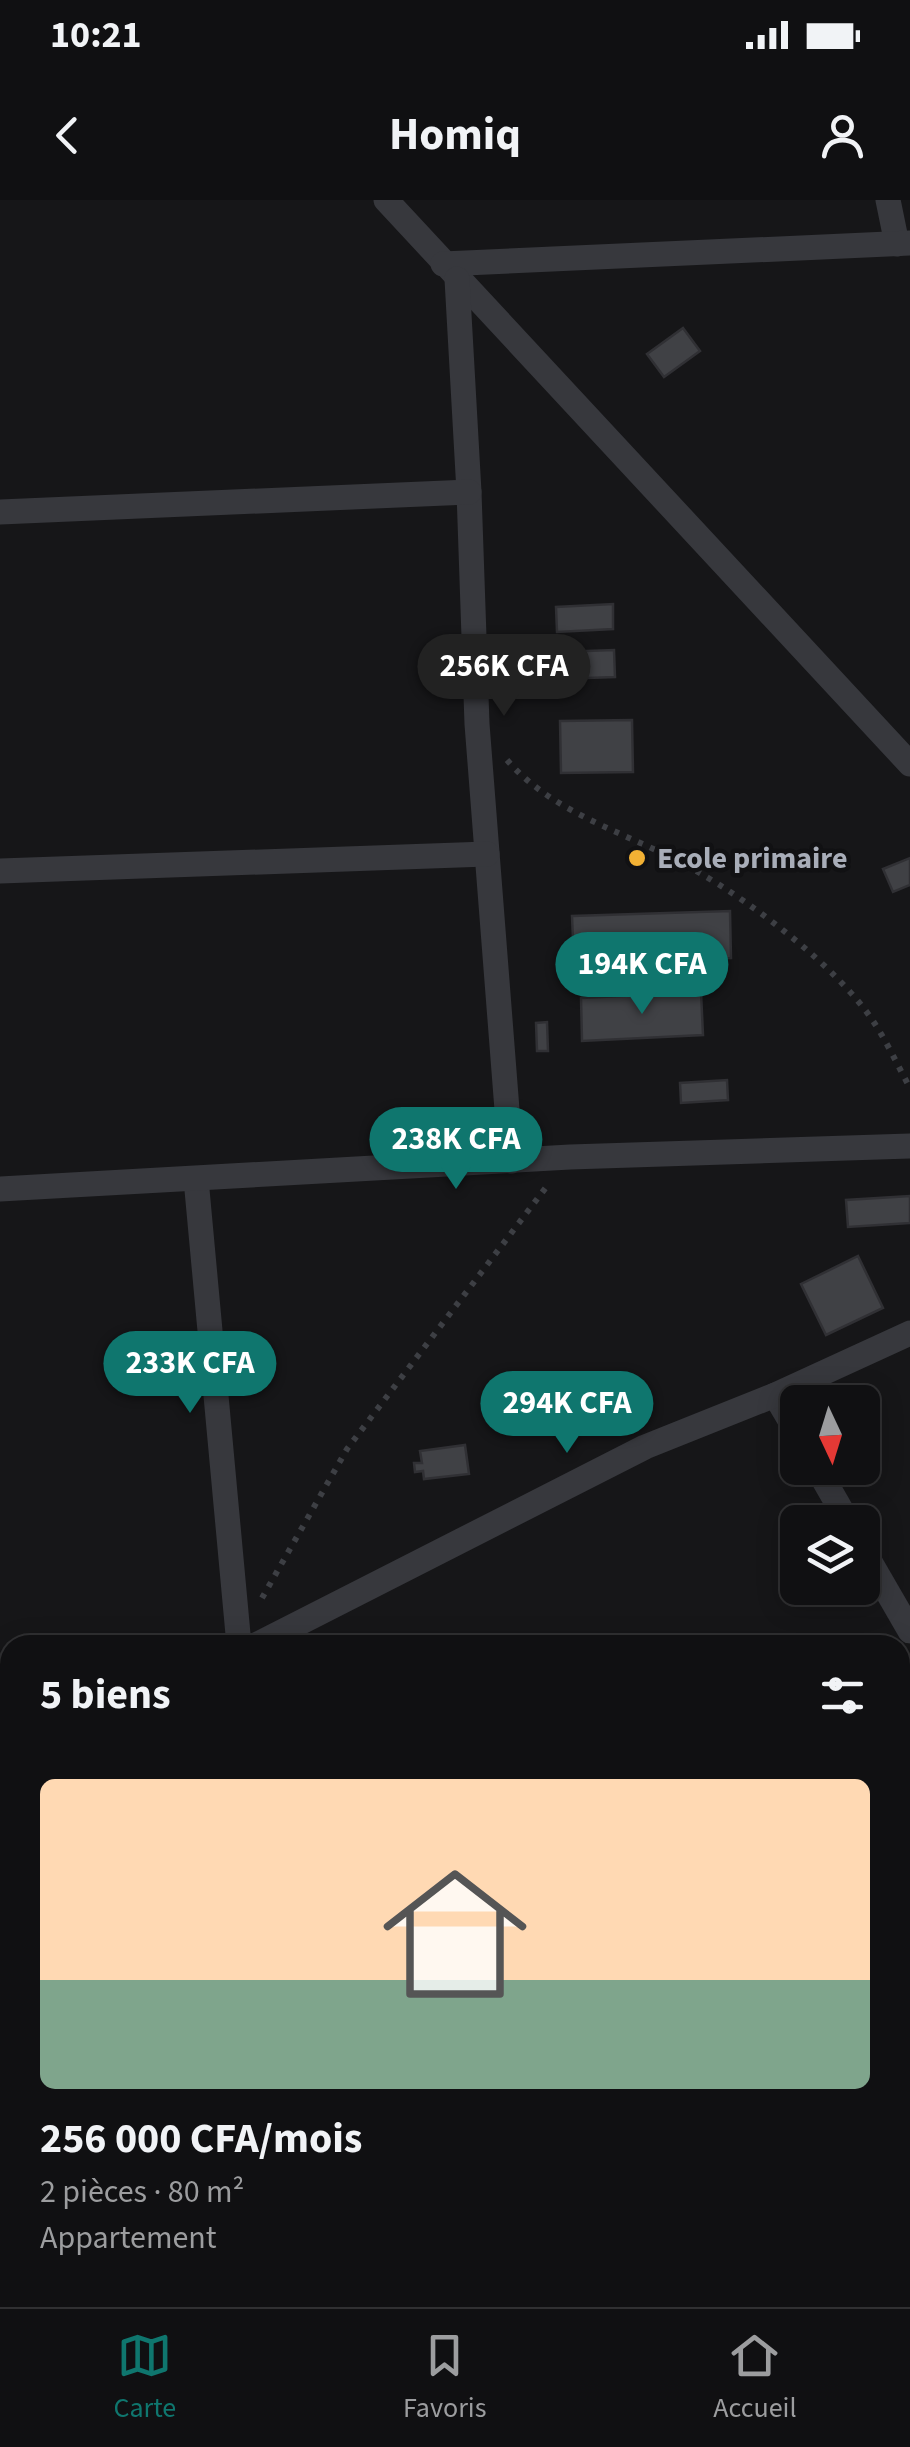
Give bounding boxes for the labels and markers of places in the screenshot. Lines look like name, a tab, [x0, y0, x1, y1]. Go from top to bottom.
pin: 256K CFA	[401, 634, 607, 719]
place label: Ecole primaire	[657, 837, 848, 880]
marker: Ecole primaire	[626, 847, 648, 869]
pin: 194K CFA	[539, 932, 745, 1017]
pin: 238K CFA	[353, 1107, 559, 1192]
pin: 233K CFA	[87, 1331, 293, 1416]
pin: 294K CFA	[464, 1371, 670, 1456]

